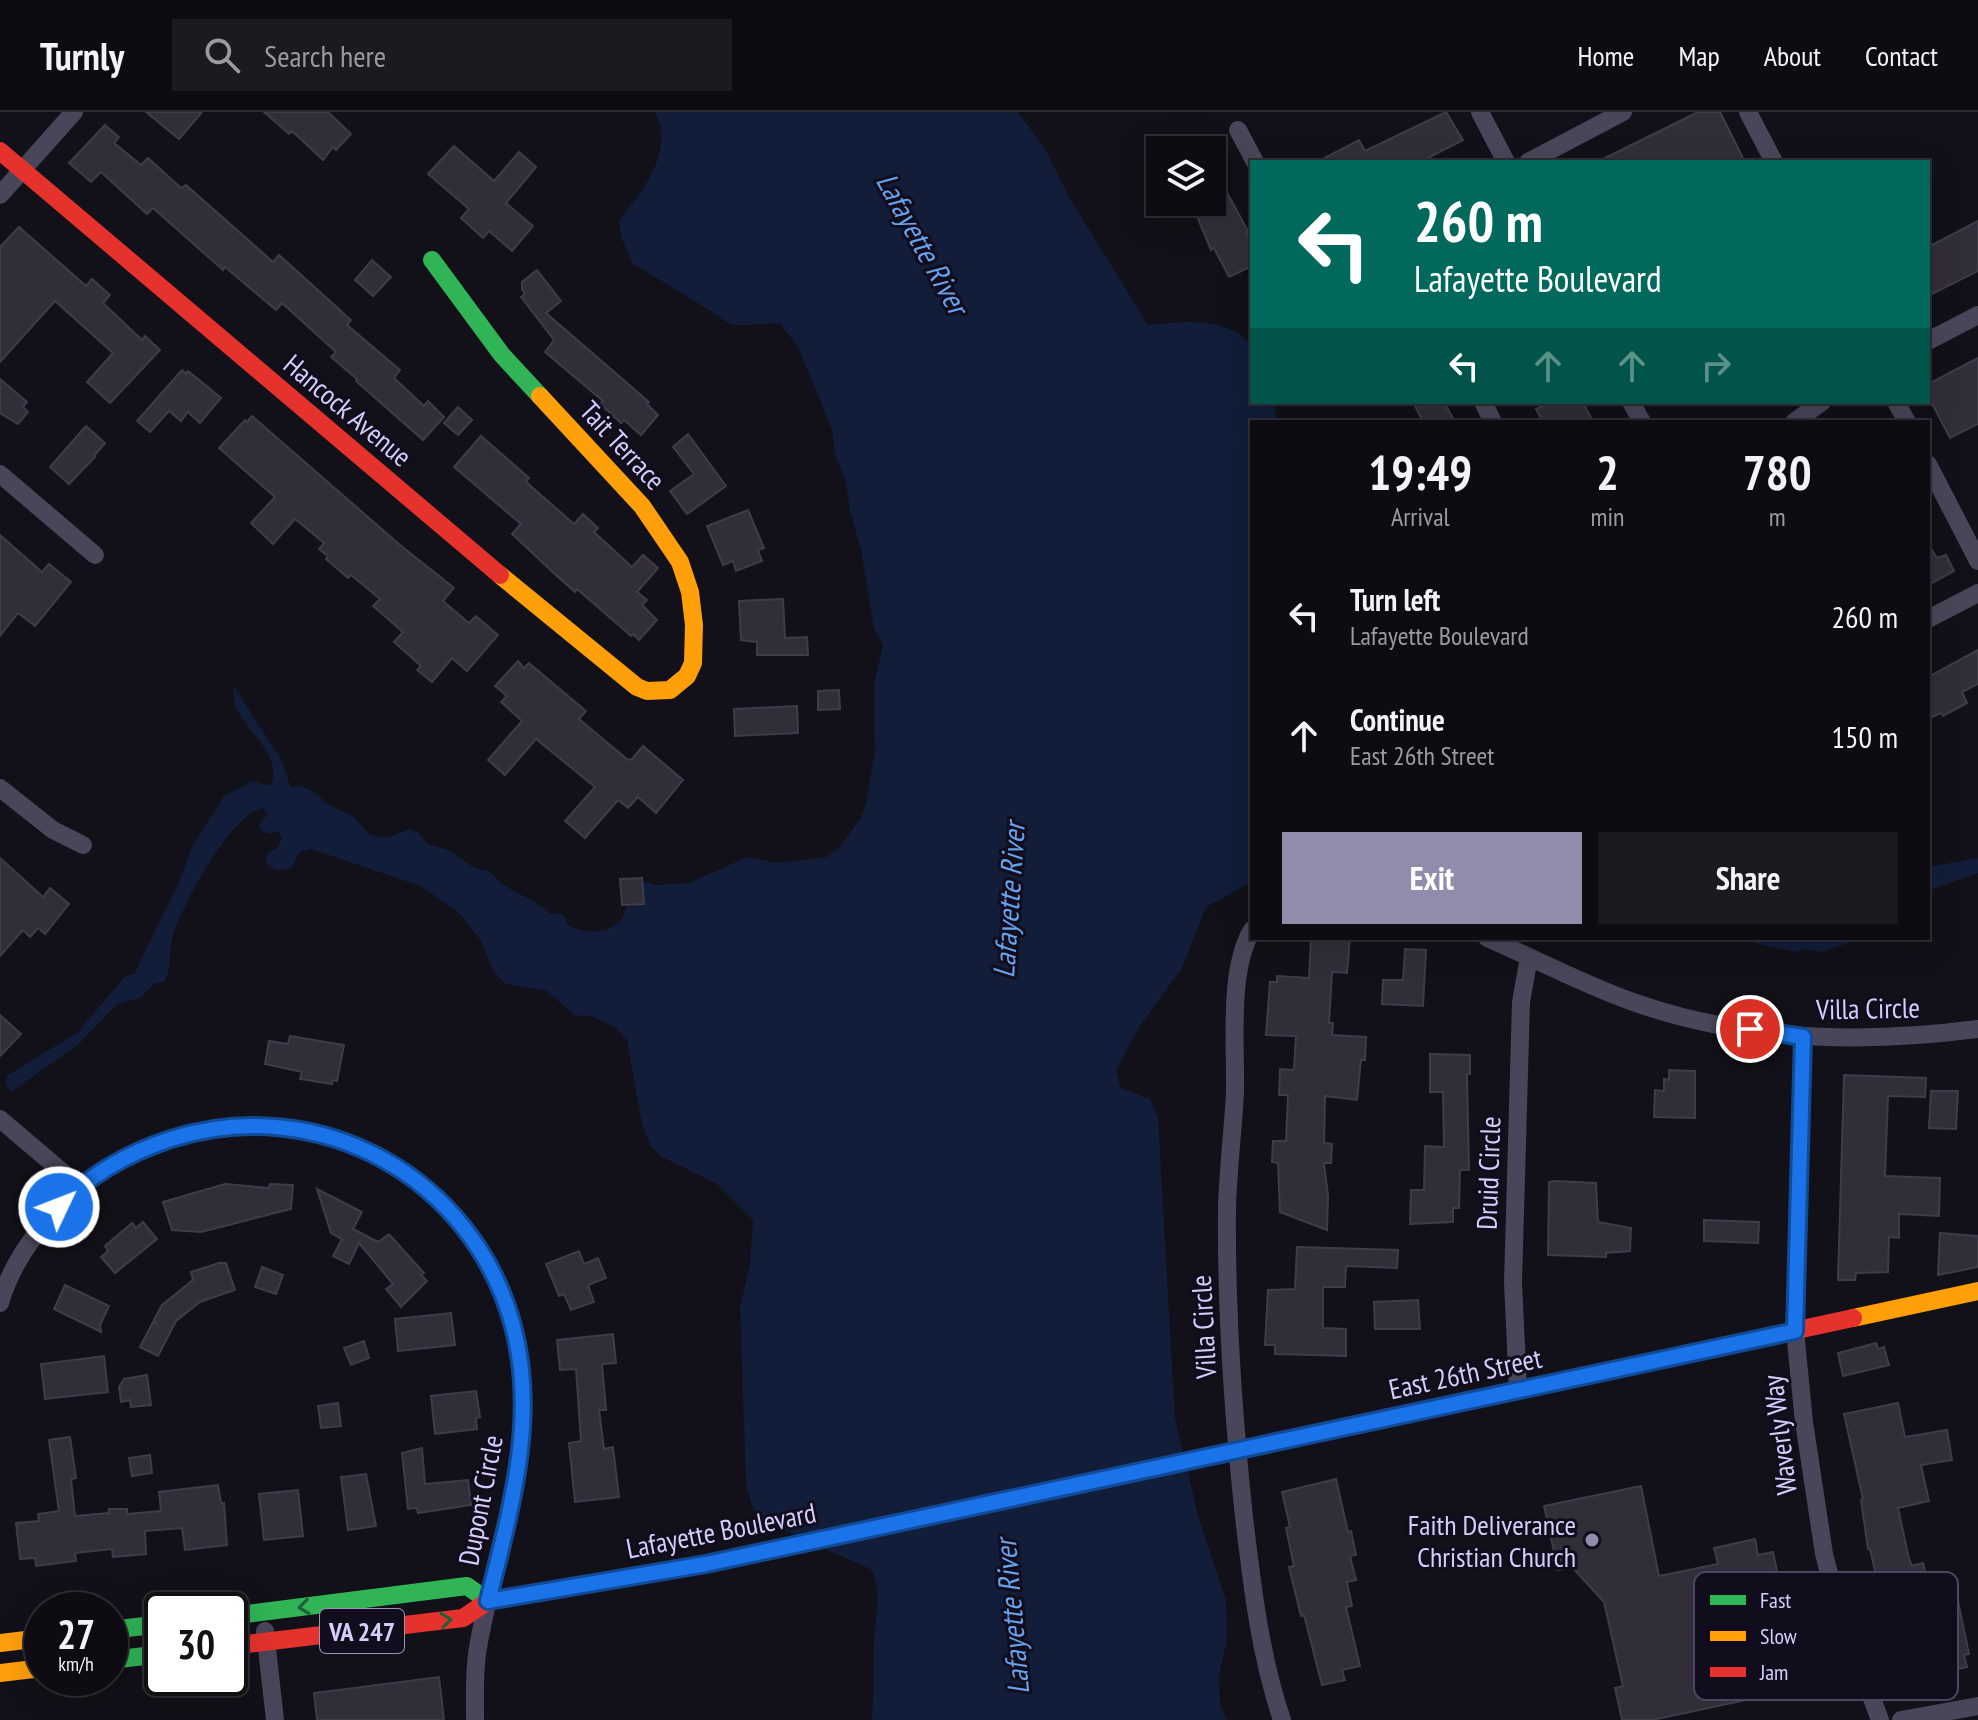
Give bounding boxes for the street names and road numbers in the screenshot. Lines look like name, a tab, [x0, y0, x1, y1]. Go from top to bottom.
street label: Hancock Avenue	[276, 346, 420, 474]
street label: Tait Terrace	[572, 392, 674, 498]
street label: Villa Circle	[1815, 989, 1920, 1027]
street label: Druid Circle	[1468, 1116, 1508, 1230]
street label: Villa Circle	[1182, 1274, 1224, 1381]
street label: East 26th Street	[1385, 1339, 1545, 1407]
street label: Waverly Way	[1753, 1372, 1805, 1497]
street label: Dupont Circle	[449, 1432, 511, 1568]
street label: Lafayette Boulevard	[623, 1493, 819, 1567]
road number: VA 247	[320, 1609, 404, 1653]

